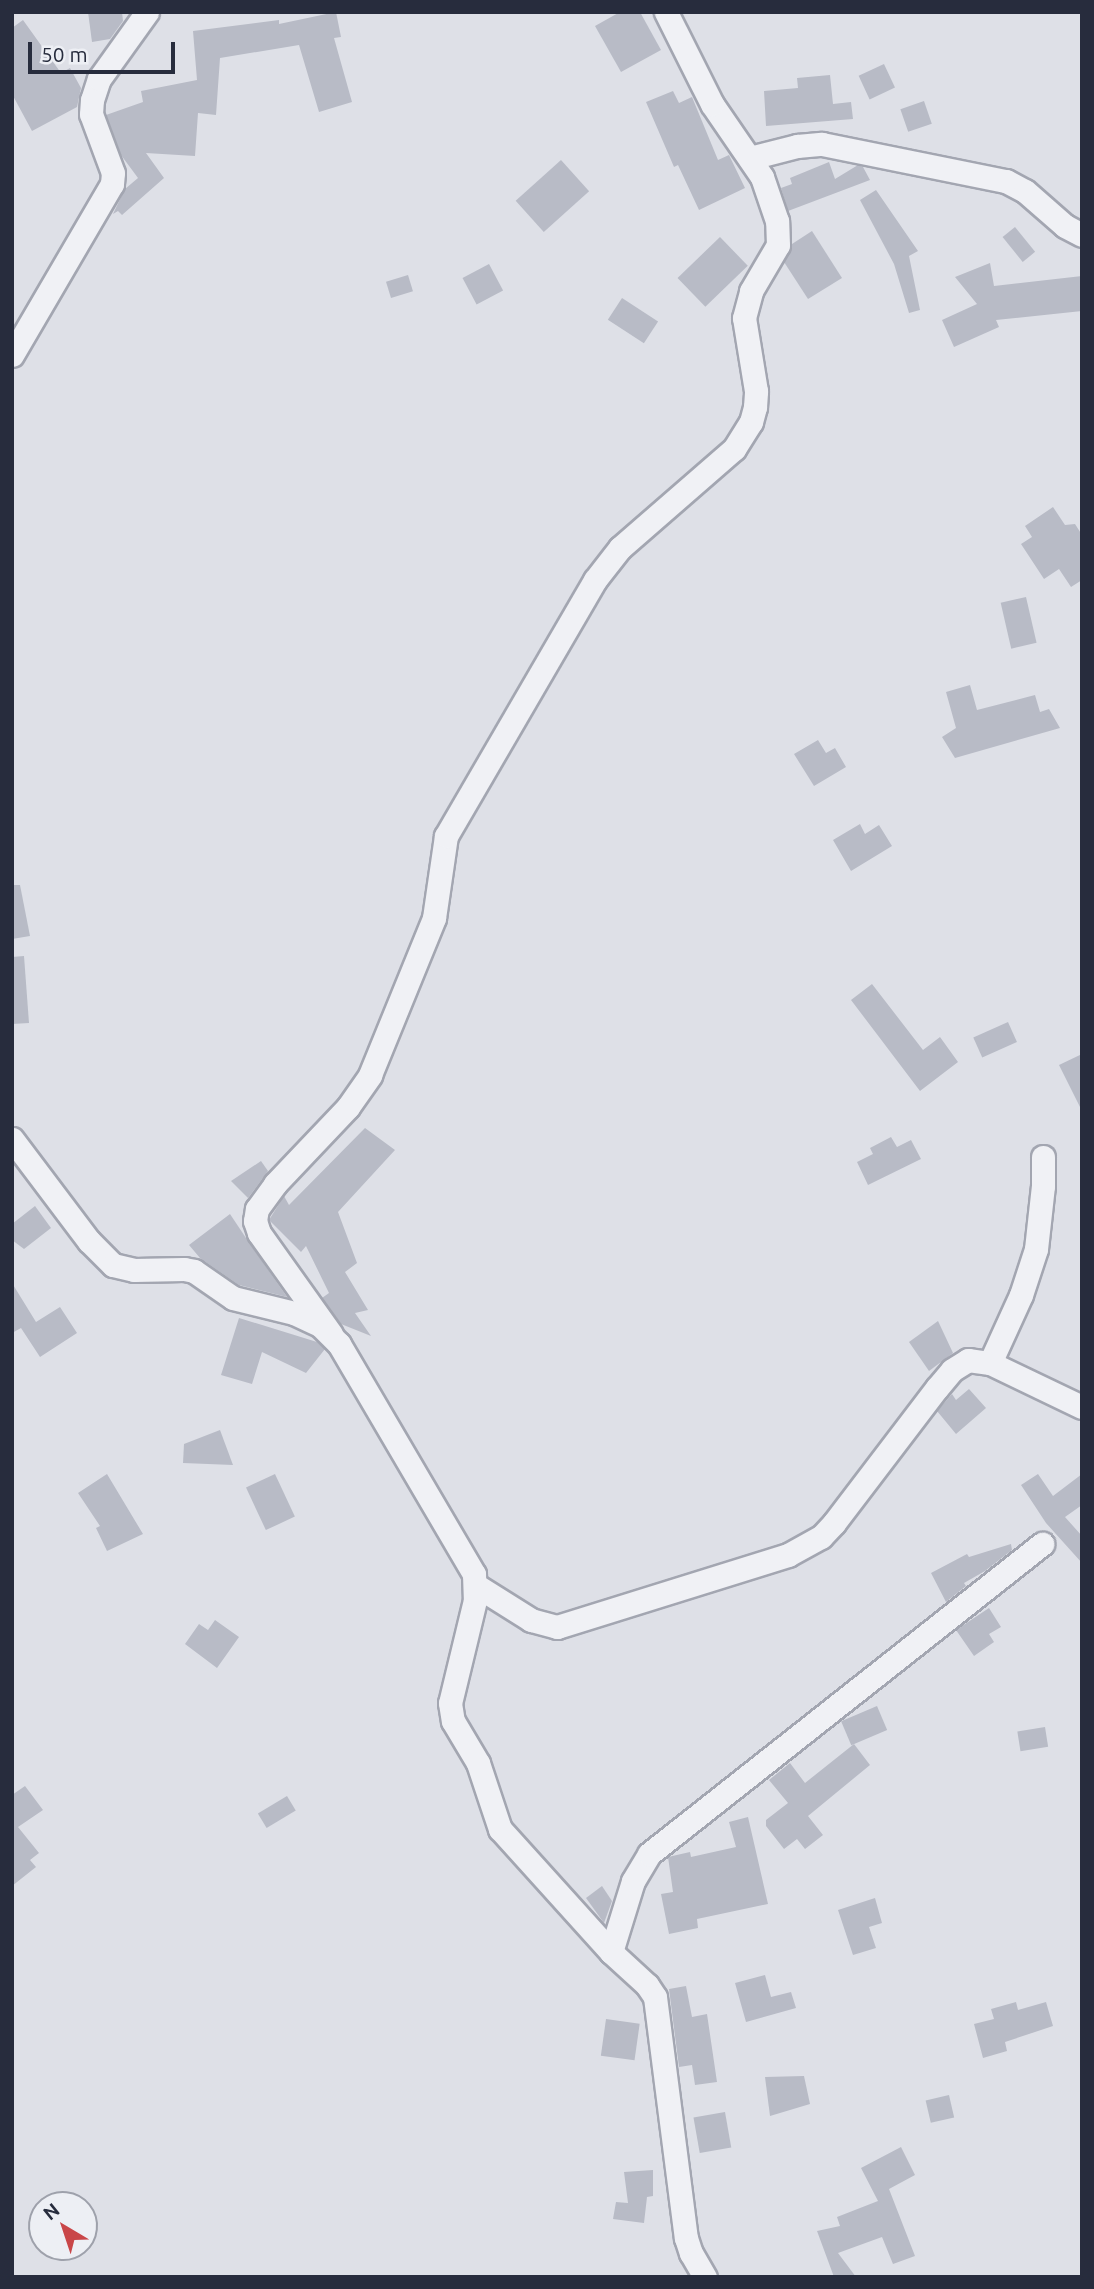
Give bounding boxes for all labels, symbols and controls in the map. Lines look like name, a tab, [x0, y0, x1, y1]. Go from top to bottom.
scale bar	[32, 28, 178, 72]
text: 50 m	[41, 42, 88, 66]
north arrow	[28, 2191, 98, 2261]
text: N	[39, 2198, 63, 2224]

